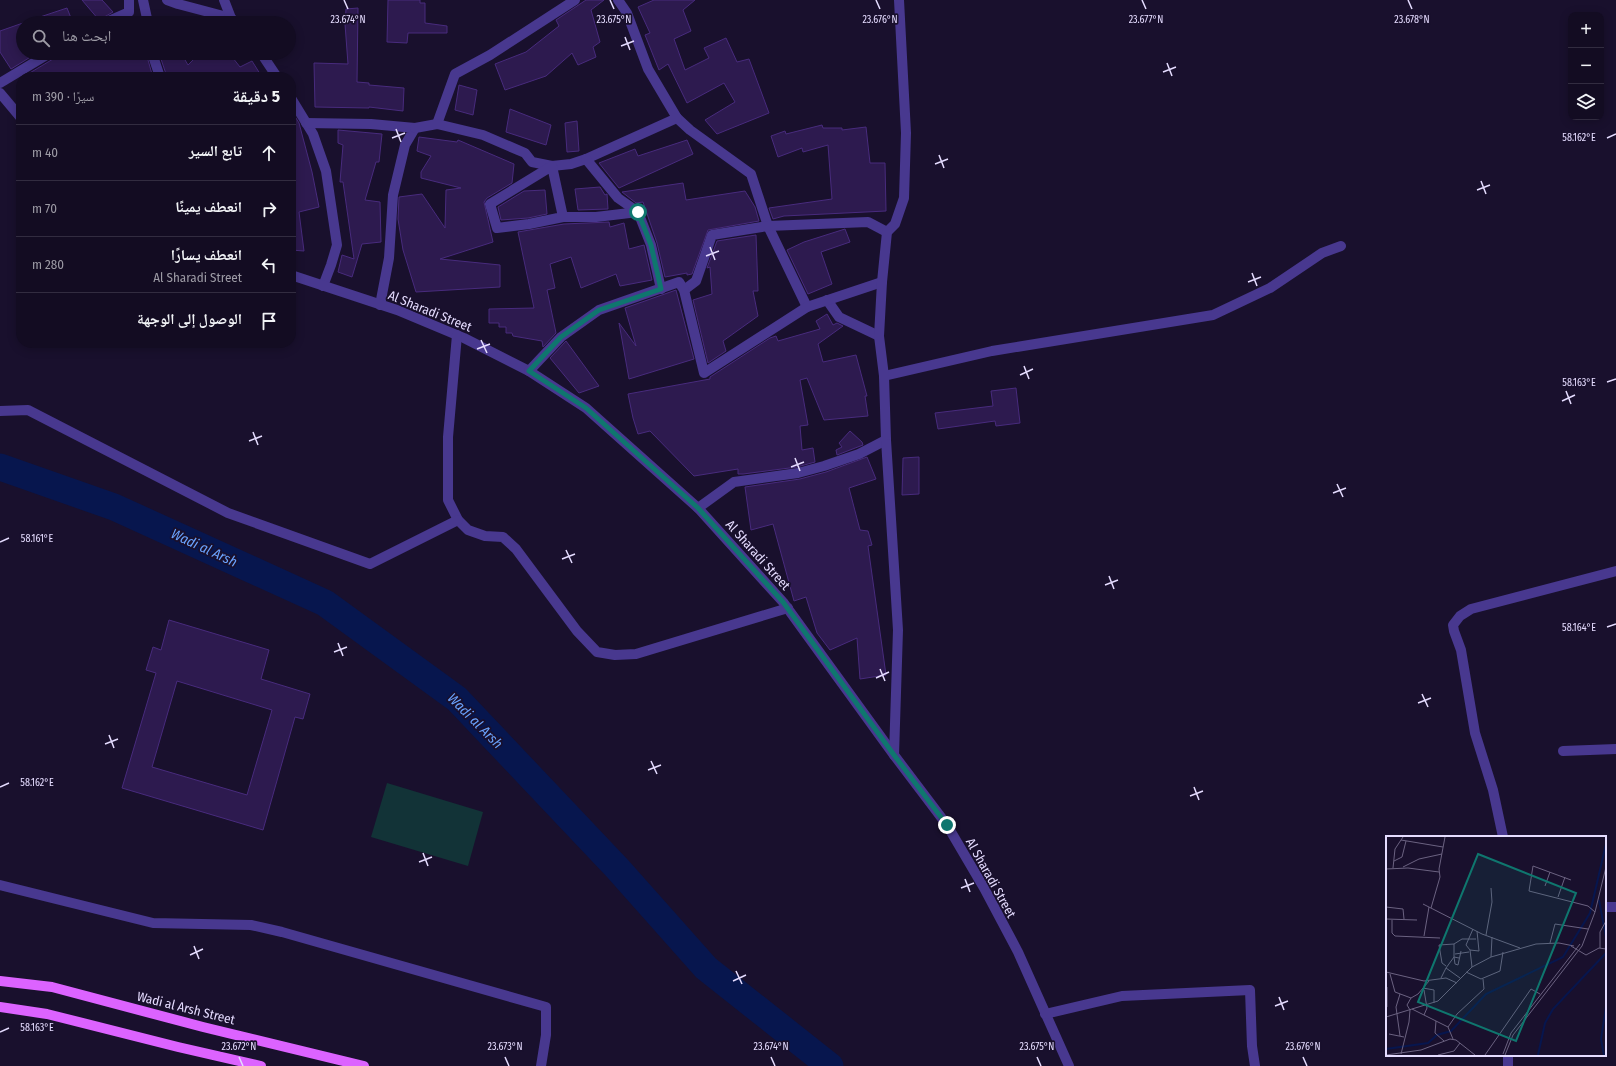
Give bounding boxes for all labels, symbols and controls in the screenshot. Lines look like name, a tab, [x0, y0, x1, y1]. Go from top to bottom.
map controls	[1568, 12, 1604, 120]
button: +	[1568, 12, 1604, 48]
text: 23.674°N	[331, 14, 366, 26]
text: 23.675°N	[597, 14, 631, 26]
text: 23.676°N	[862, 14, 898, 26]
text: 23.677°N	[1129, 14, 1163, 26]
text: 23.678°N	[1394, 14, 1430, 26]
search box	[16, 16, 296, 60]
icon: search	[30, 27, 52, 49]
text: ابحث هنا	[62, 27, 111, 45]
button: −	[1568, 48, 1604, 84]
button: layers	[1568, 84, 1604, 120]
text: 5 دقيقة	[232, 86, 280, 107]
text: سيرًا · 390 m	[32, 89, 94, 104]
text: 58.162°E	[1562, 132, 1596, 144]
text: تابع السير	[189, 142, 242, 160]
icon: ahead	[258, 142, 280, 164]
text: 40 m	[32, 145, 58, 160]
text: انعطف يمينًا	[175, 198, 242, 216]
icon: right	[258, 198, 280, 220]
text: 70 m	[32, 201, 57, 216]
route start	[629, 203, 647, 221]
text: انعطف يسارًا	[171, 246, 242, 264]
icon: left	[258, 254, 280, 276]
text: 280 m	[32, 257, 64, 272]
text: Al Sharadi Street	[153, 270, 242, 285]
street label: Al Sharadi Street	[386, 287, 475, 335]
text: الوصول إلى الوجهة	[137, 310, 242, 328]
icon: arrive	[258, 310, 280, 332]
text: 58.163°E	[1562, 377, 1596, 389]
street label: Al Sharadi Street	[723, 517, 794, 594]
water label: Wadi al Arsh	[168, 525, 240, 571]
text: 58.161°E	[21, 533, 54, 545]
text: 58.164°E	[1562, 622, 1596, 634]
water label: Wadi al Arsh	[444, 690, 506, 752]
text: 58.162°E	[20, 777, 54, 789]
route end	[938, 816, 956, 834]
street label: Al Sharadi Street	[963, 836, 1019, 921]
inset map	[1386, 836, 1606, 1056]
street label: Wadi al Arsh Street	[135, 989, 237, 1028]
text: 58.163°E	[20, 1022, 54, 1034]
text: 23.672°N	[222, 1041, 256, 1053]
text: 23.673°N	[488, 1041, 522, 1053]
text: 23.674°N	[754, 1041, 789, 1053]
text: 23.675°N	[1020, 1041, 1054, 1053]
text: 23.676°N	[1285, 1041, 1321, 1053]

